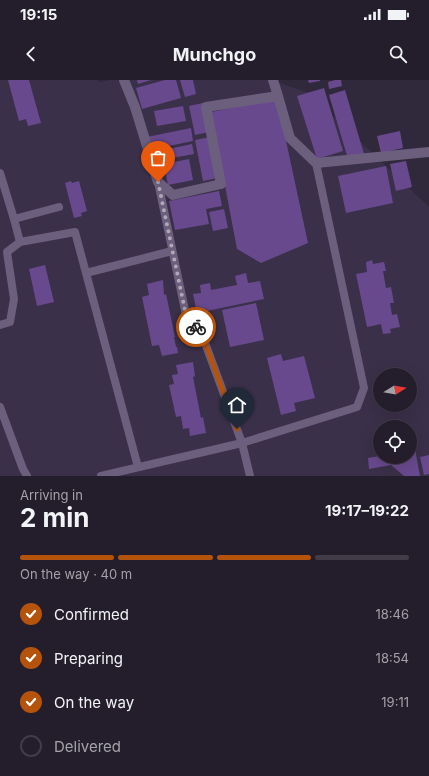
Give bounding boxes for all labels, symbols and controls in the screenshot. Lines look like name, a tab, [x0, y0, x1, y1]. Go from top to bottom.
text: 19:15	[20, 5, 57, 24]
icon: back	[20, 43, 42, 65]
icon: search	[387, 43, 409, 65]
text: Munchgo	[173, 44, 256, 65]
pin	[141, 141, 175, 182]
icon: bag	[147, 147, 169, 169]
courier	[176, 307, 216, 347]
icon: bike	[185, 316, 207, 338]
north arrow	[373, 368, 417, 412]
map controls	[373, 368, 417, 464]
pin	[220, 388, 254, 429]
icon: home	[226, 394, 248, 416]
button: locate	[373, 420, 417, 464]
text: Arriving in	[20, 487, 83, 503]
text: 19:17–19:22	[325, 501, 409, 520]
text: 2 min	[20, 502, 90, 533]
text: On the way · 40 m	[20, 566, 132, 582]
icon: check	[20, 603, 42, 625]
text: Confirmed	[54, 605, 129, 624]
text: 18:46	[375, 606, 409, 622]
icon: check	[20, 647, 42, 669]
text: Preparing	[54, 649, 123, 668]
text: 18:54	[376, 650, 409, 666]
icon: check	[20, 691, 42, 713]
text: On the way	[54, 693, 134, 712]
text: 19:11	[381, 694, 409, 710]
text: Delivered	[54, 737, 121, 756]

